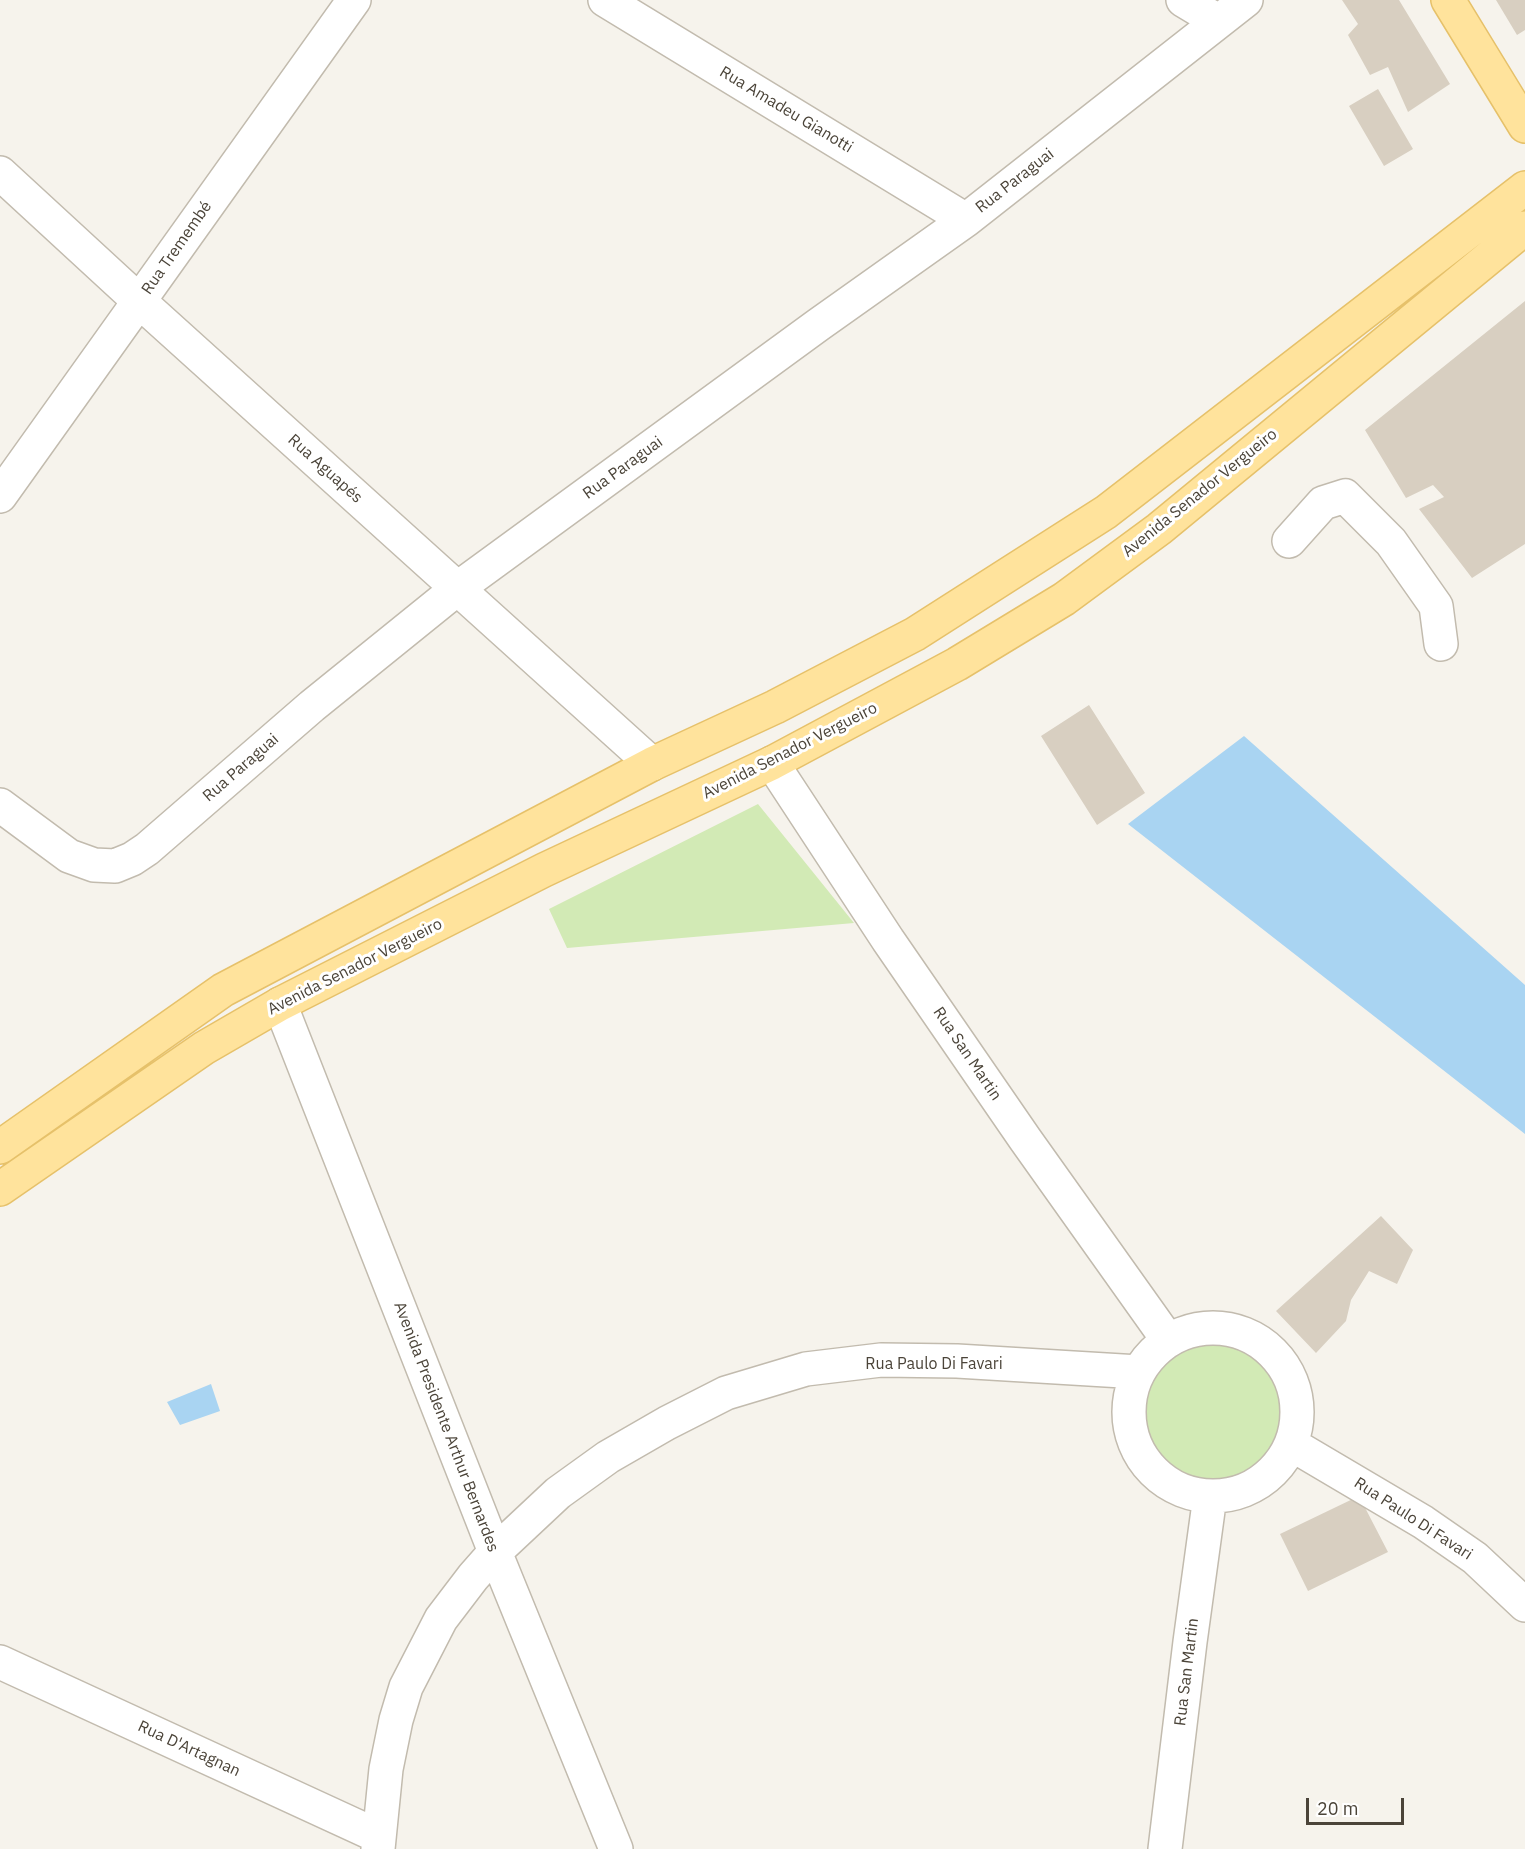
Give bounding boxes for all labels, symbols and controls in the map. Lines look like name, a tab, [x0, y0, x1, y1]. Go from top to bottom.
street label: Rua Amadeu Gianotti	[716, 63, 856, 157]
street label: Rua Paraguai	[972, 144, 1058, 218]
street label: Rua Tremembé	[138, 198, 216, 298]
street label: Avenida Senador Vergueiro	[1119, 425, 1281, 561]
street label: Rua Aguapés	[284, 430, 366, 508]
street label: Rua Paraguai	[579, 433, 667, 503]
street label: Avenida Senador Vergueiro	[700, 699, 880, 803]
street label: Rua Paraguai	[199, 730, 283, 806]
street label: Avenida Senador Vergueiro	[265, 915, 445, 1019]
street label: Rua San Martin	[929, 1004, 1005, 1104]
street label: Avenida Presidente Arthur Bernardes	[389, 1299, 503, 1555]
street label: Rua Paulo Di Favari	[865, 1354, 1003, 1374]
street label: Rua Paulo Di Favari	[1350, 1474, 1476, 1564]
street label: Rua San Martin	[1171, 1617, 1203, 1727]
street label: Rua D'Artagnan	[135, 1717, 243, 1781]
scale bar	[1309, 1786, 1406, 1824]
text: 20 m	[1317, 1797, 1359, 1820]

